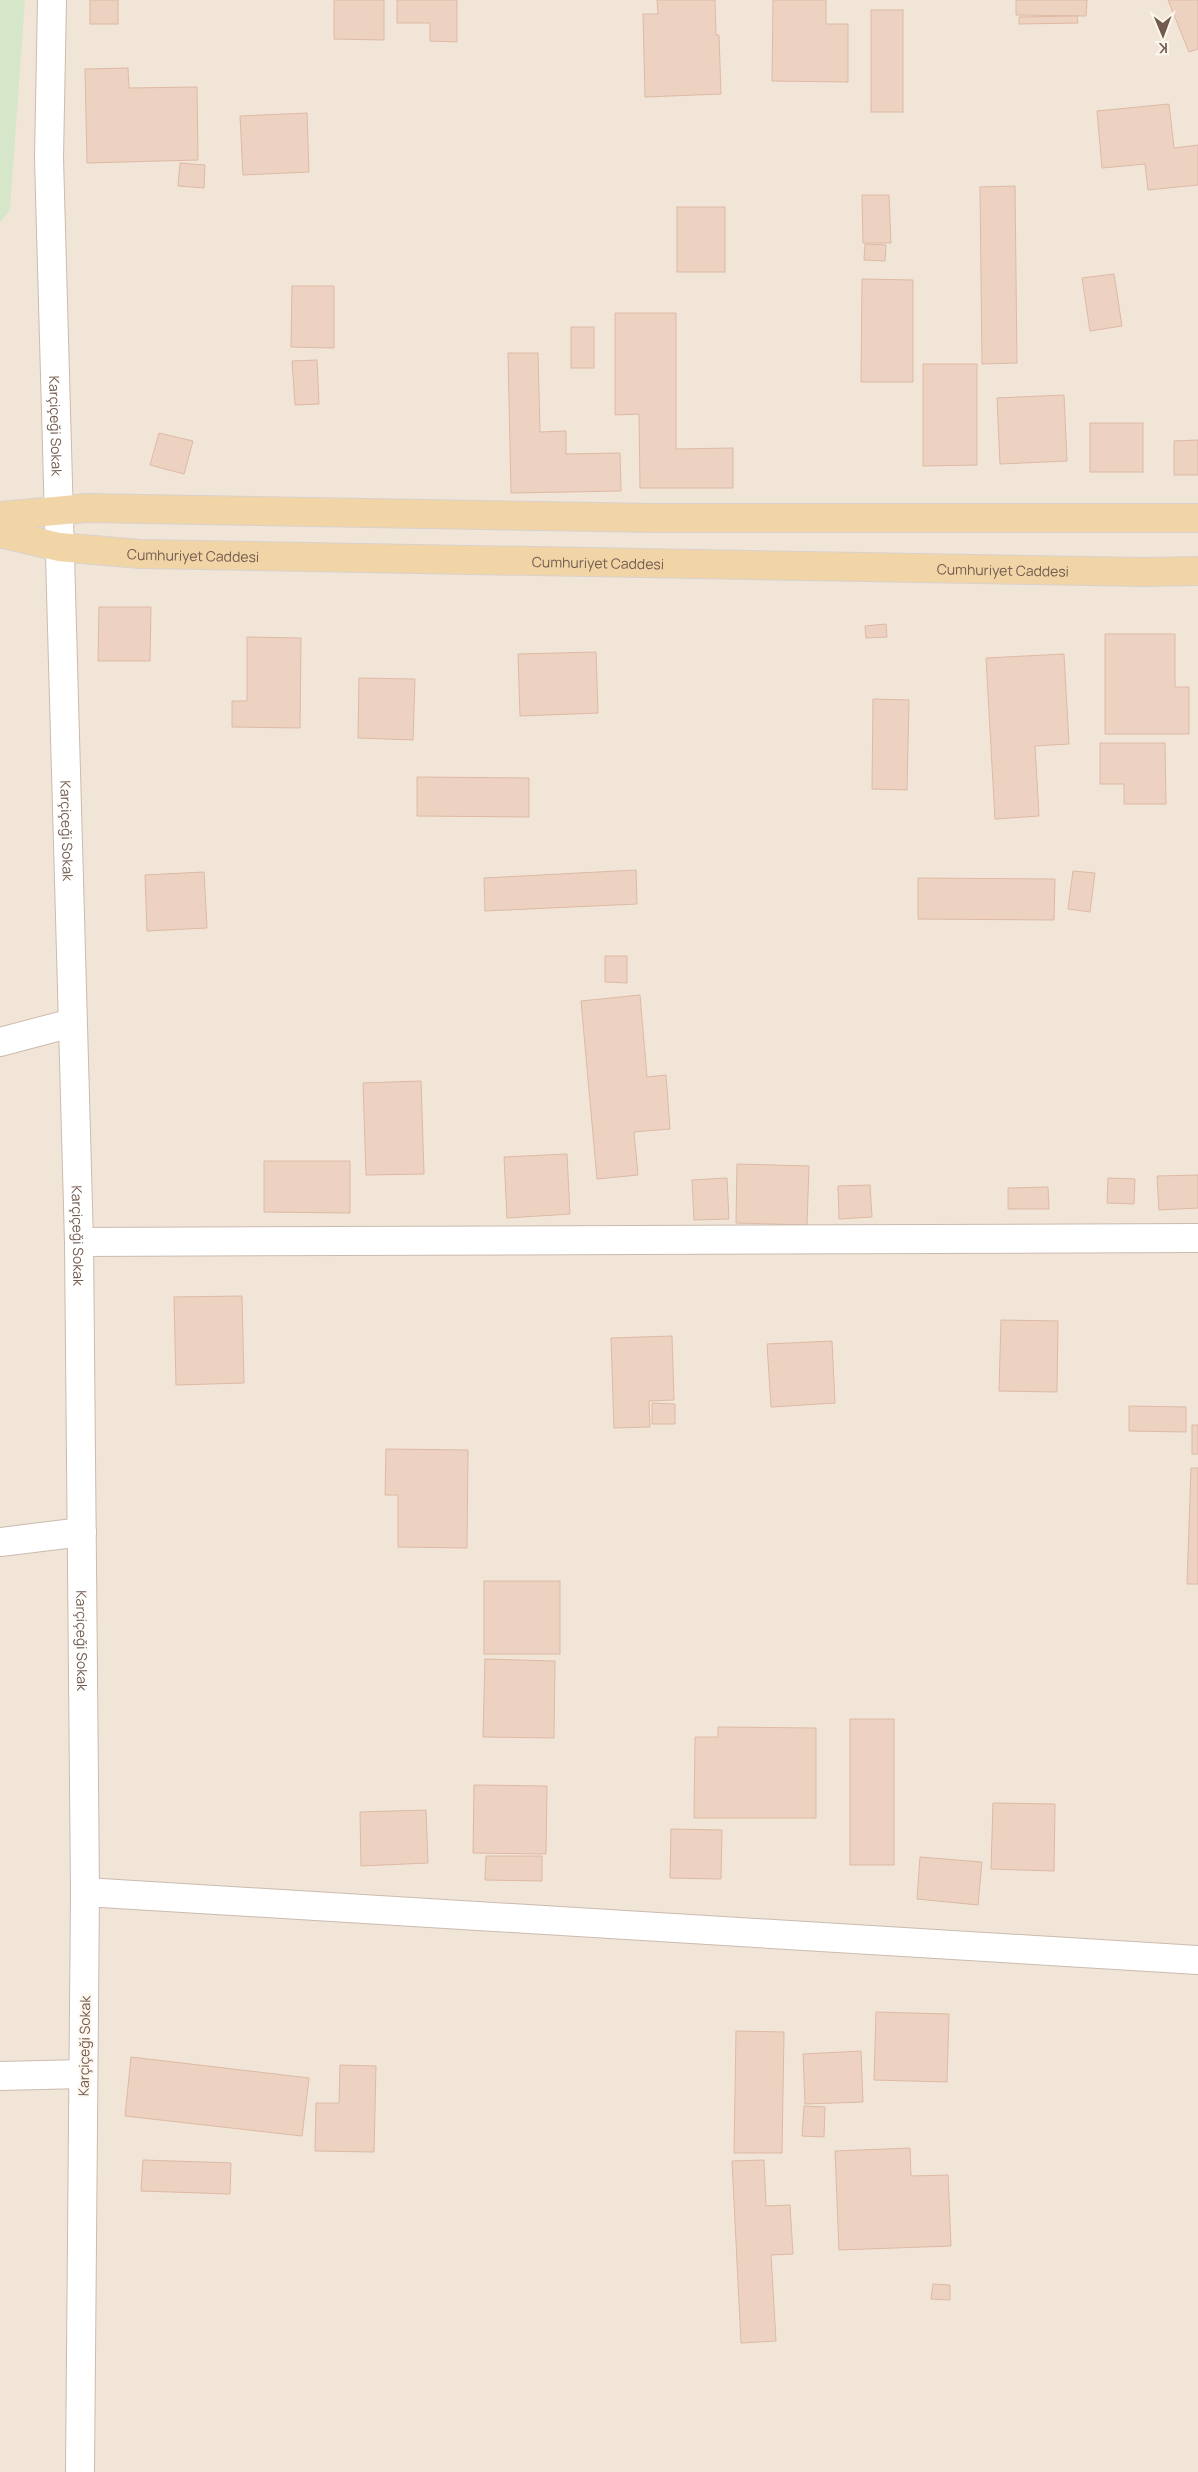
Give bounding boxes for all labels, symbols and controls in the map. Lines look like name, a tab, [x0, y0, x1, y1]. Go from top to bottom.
north arrow	[1138, 10, 1188, 60]
text: K	[1158, 39, 1168, 58]
street label: Karçiçeği Sokak	[46, 375, 67, 477]
street label: Cumhuriyet Caddesi	[126, 543, 259, 566]
street label: Cumhuriyet Caddesi	[532, 552, 664, 573]
street label: Cumhuriyet Caddesi	[937, 559, 1069, 580]
street label: Karçiçeği Sokak	[57, 780, 79, 882]
street label: Karçiçeği Sokak	[68, 1185, 89, 1287]
street label: Karçiçeği Sokak	[73, 1590, 93, 1692]
street label: Karçiçeği Sokak	[74, 1995, 94, 2096]

